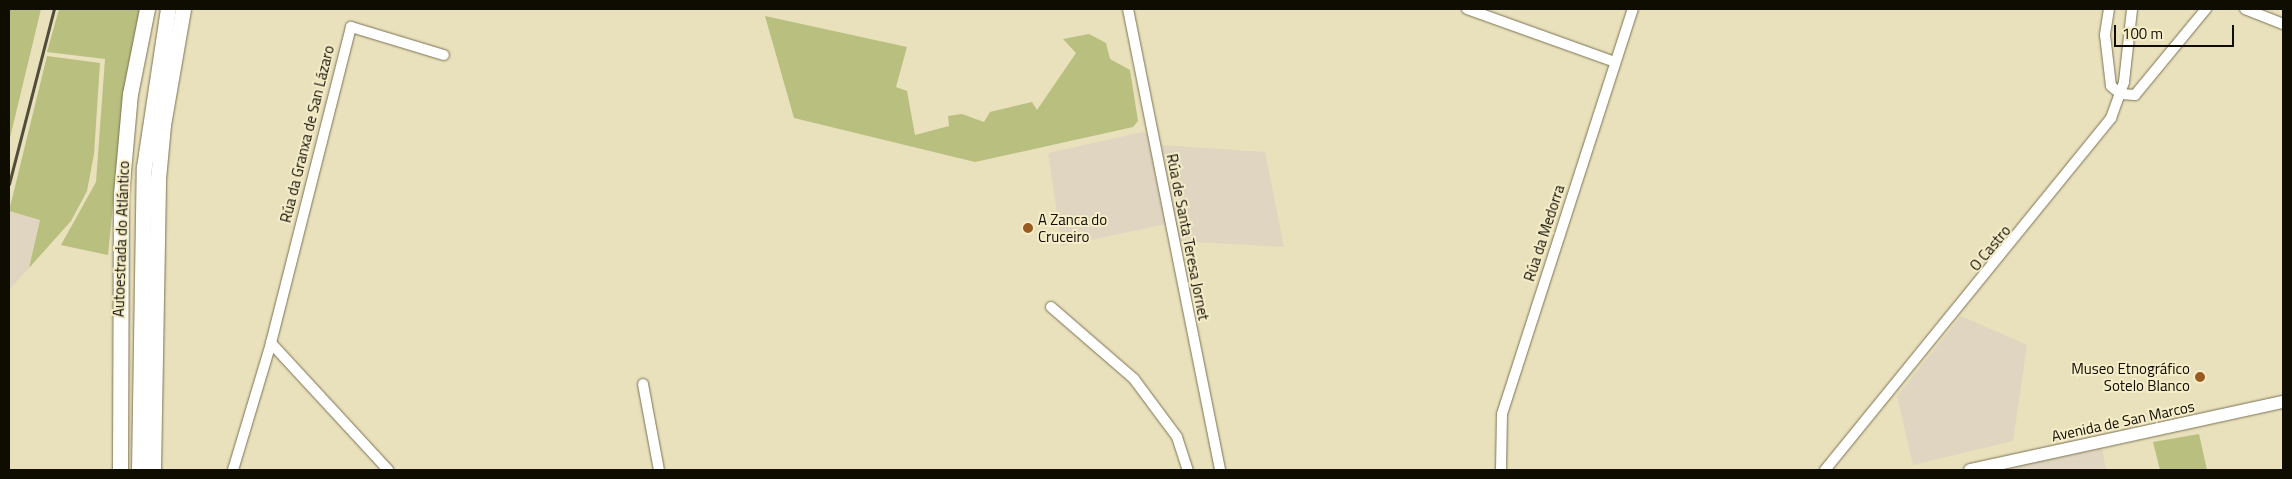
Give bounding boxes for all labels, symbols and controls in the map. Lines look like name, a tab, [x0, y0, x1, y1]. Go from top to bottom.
scale bar	[2117, 15, 2237, 47]
text: 100 m	[2122, 22, 2163, 45]
street label: Rúa da Granxa de San Lázaro	[276, 43, 338, 225]
street label: Rúa de Santa Teresa Jornet	[1163, 152, 1213, 322]
street label: Autoestrada do Atlántico	[109, 161, 133, 317]
street label: Rúa da Medorra	[1520, 182, 1568, 284]
place label: A Zanca do Cruceiro	[1038, 210, 1107, 245]
marker: A Zanca do Cruceiro	[1022, 222, 1034, 234]
street label: O Castro	[1966, 222, 2014, 274]
place label: Museo Etnográfico Sotelo Blanco	[2071, 359, 2190, 394]
marker: Museo Etnográfico Sotelo Blanco	[2194, 371, 2206, 383]
street label: Avenida de San Marcos	[2050, 397, 2196, 445]

